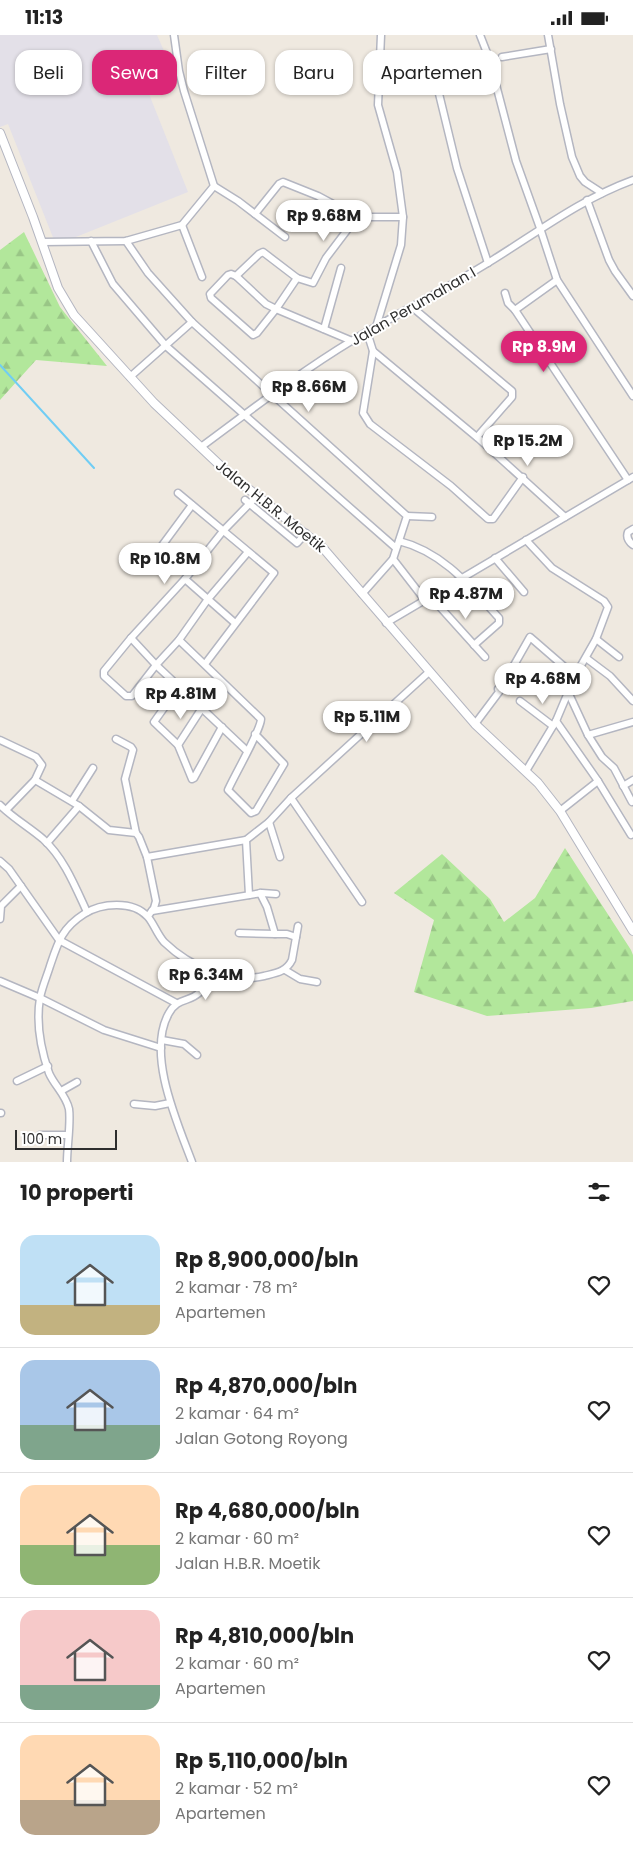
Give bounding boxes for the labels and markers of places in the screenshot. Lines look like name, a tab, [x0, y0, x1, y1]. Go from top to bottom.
pin: Rp 9.68M	[272, 199, 376, 242]
pin: Rp 8.9M	[498, 331, 590, 373]
pin: Rp 8.66M	[257, 371, 361, 413]
pin: Rp 15.2M	[476, 425, 580, 467]
pin: Rp 10.8M	[113, 543, 217, 585]
pin: Rp 4.87M	[414, 577, 518, 620]
pin: Rp 4.68M	[491, 663, 595, 705]
pin: Rp 4.81M	[129, 677, 233, 720]
pin: Rp 5.11M	[315, 701, 419, 743]
pin: Rp 6.34M	[154, 959, 258, 1001]

